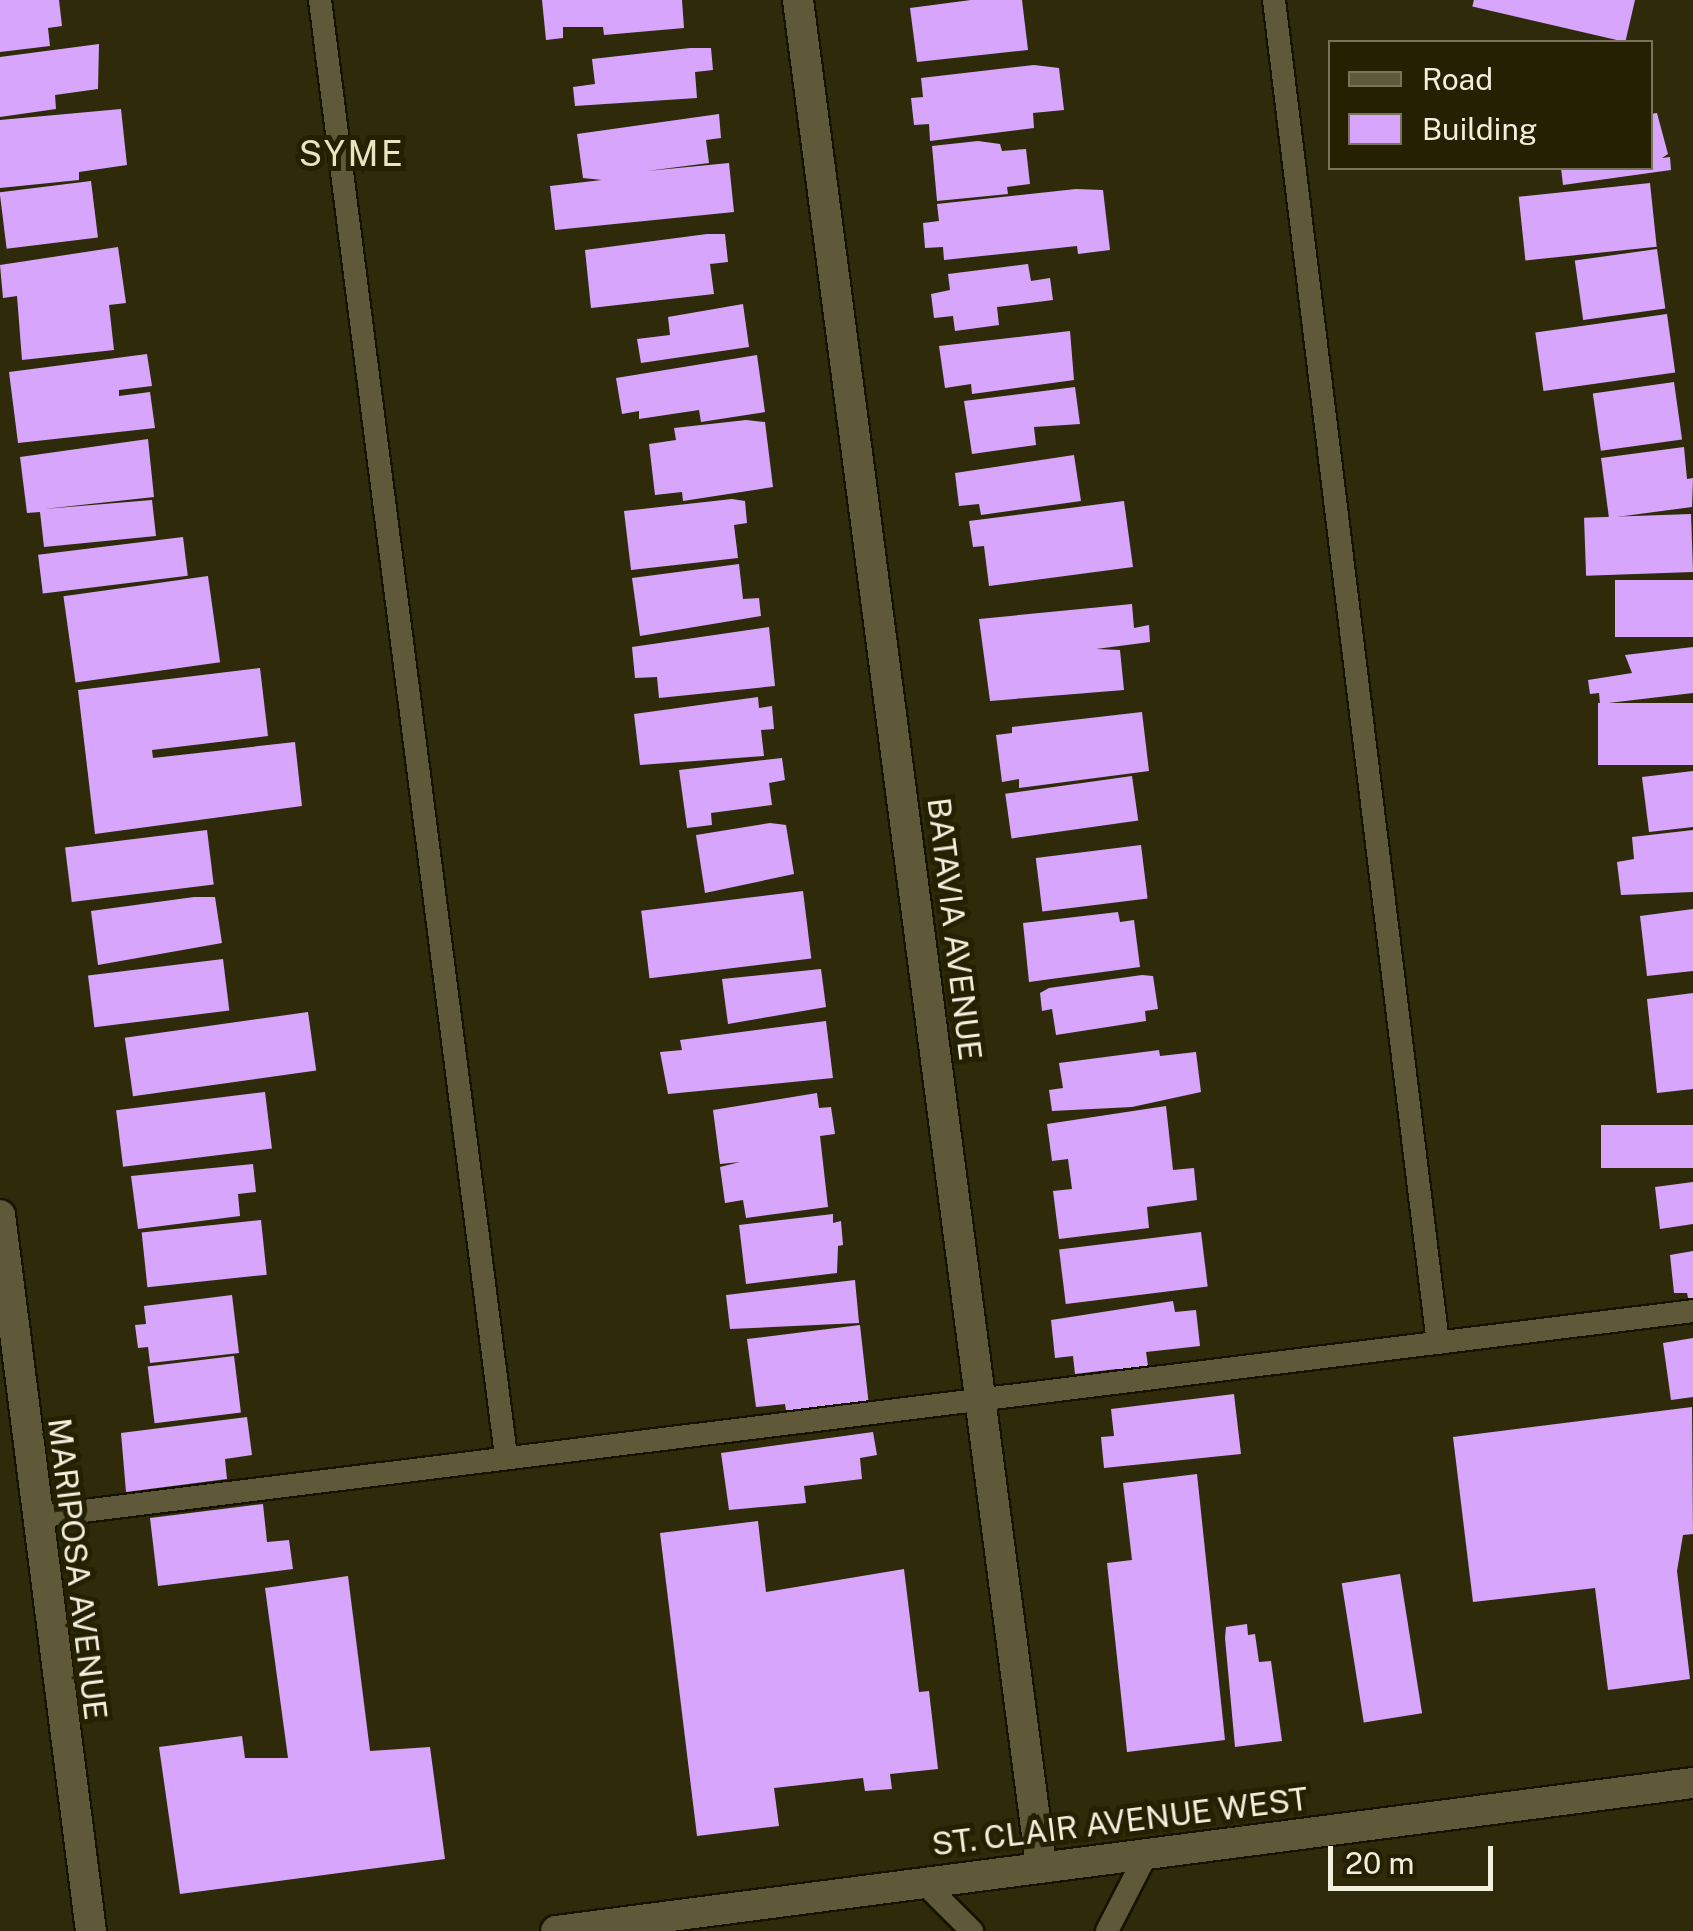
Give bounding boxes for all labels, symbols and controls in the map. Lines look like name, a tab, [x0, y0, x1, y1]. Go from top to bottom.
legend	[1328, 40, 1653, 170]
text: Road	[1422, 61, 1493, 97]
text: Building	[1422, 111, 1537, 147]
district label: SYME	[299, 133, 405, 175]
street label: BATAVIA AVENUE	[919, 795, 989, 1063]
street label: MARIPOSA AVENUE	[39, 1416, 115, 1722]
street label: ST. CLAIR AVENUE WEST	[929, 1780, 1311, 1864]
scale bar	[1333, 1826, 1498, 1888]
text: 20 m	[1345, 1845, 1414, 1881]

